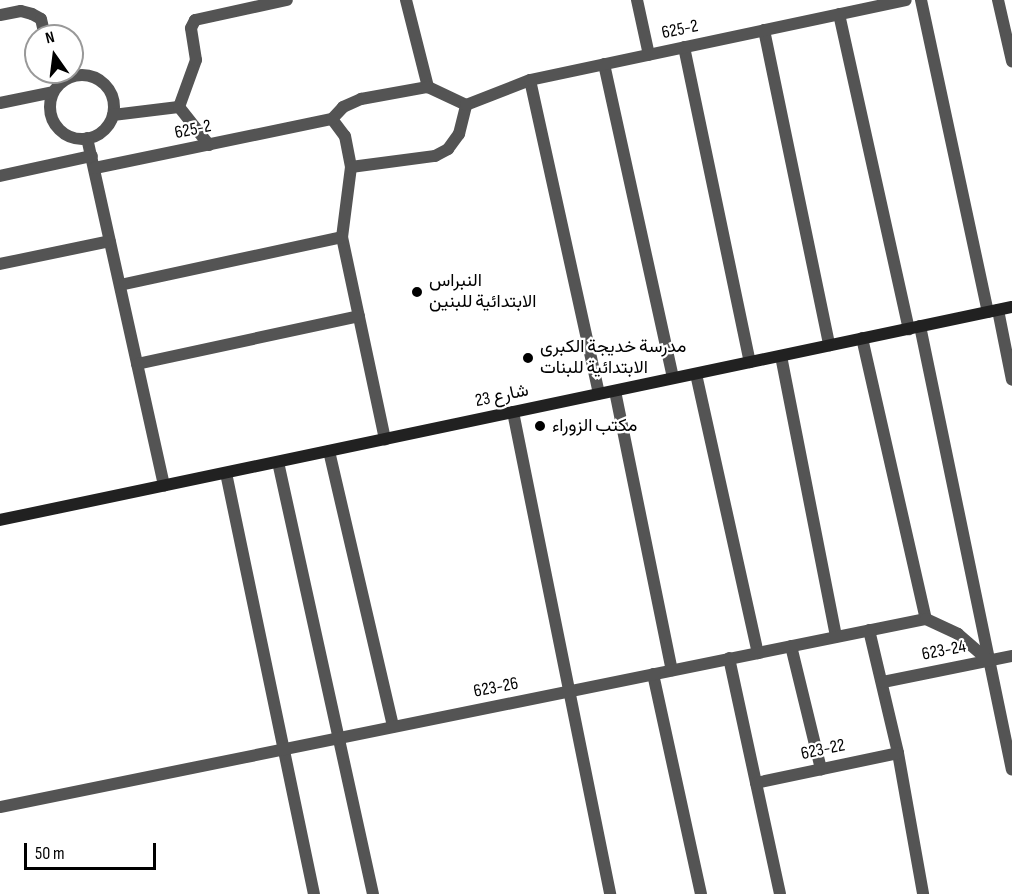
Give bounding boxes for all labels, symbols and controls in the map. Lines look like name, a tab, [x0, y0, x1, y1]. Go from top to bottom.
street label: 625-2	[660, 16, 700, 44]
north arrow	[24, 24, 84, 84]
text: N	[44, 28, 56, 48]
street label: 625-2	[173, 116, 213, 144]
place label: النبراس الابتدائية للبنين	[429, 271, 536, 314]
marker: النبراس الابتدائية للبنين	[410, 285, 424, 299]
place label: مدرسة خديجة الكبرى الابتدائية للبنات	[540, 337, 686, 380]
marker: مدرسة خديجة الكبرى الابتدائية للبنات	[521, 351, 535, 365]
street label: شارع 23	[473, 380, 531, 412]
place label: مكتب الزوراء	[552, 415, 637, 437]
marker: مكتب الزوراء	[533, 419, 547, 433]
street label: 623-24	[920, 636, 968, 666]
street label: 623-26	[472, 673, 520, 703]
street label: 623-22	[799, 735, 847, 765]
scale bar	[27, 831, 159, 869]
text: 50 m	[35, 843, 65, 864]

